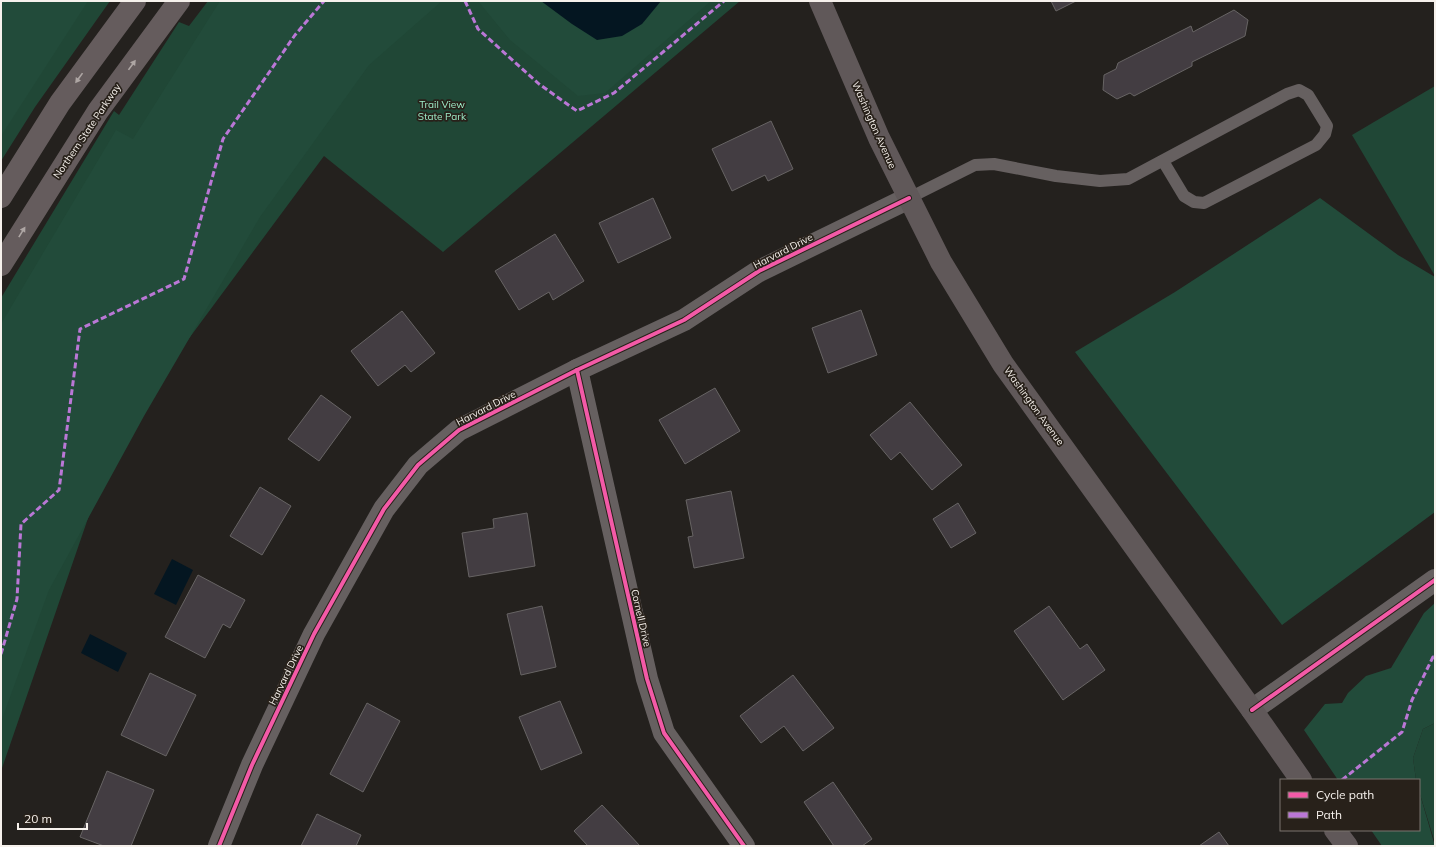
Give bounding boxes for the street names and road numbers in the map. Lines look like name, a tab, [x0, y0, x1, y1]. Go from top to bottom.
street label: Washington Avenue	[849, 79, 899, 171]
street label: Northern State Parkway	[50, 80, 124, 181]
street label: Harvard Drive	[751, 230, 815, 272]
street label: Washington Avenue	[1001, 364, 1067, 448]
street label: Harvard Drive	[454, 387, 518, 429]
street label: Cornell Drive	[628, 588, 654, 648]
street label: Harvard Drive	[266, 643, 306, 707]

